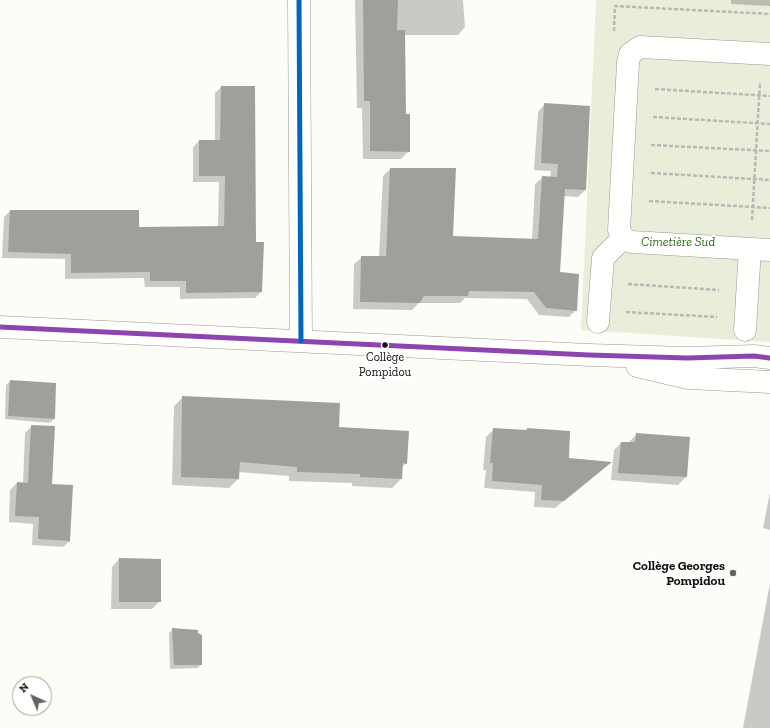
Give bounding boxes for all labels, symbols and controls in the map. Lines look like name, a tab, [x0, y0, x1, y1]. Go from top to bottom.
park label: Cimetière Sud	[641, 234, 715, 250]
marker: Collège Pompidou	[380, 340, 390, 350]
place label: Collège Pompidou	[359, 351, 411, 379]
place label: Collège Georges Pompidou	[633, 558, 725, 589]
marker: Collège Georges Pompidou	[728, 568, 738, 578]
north arrow	[12, 676, 52, 716]
text: N	[16, 680, 32, 695]

